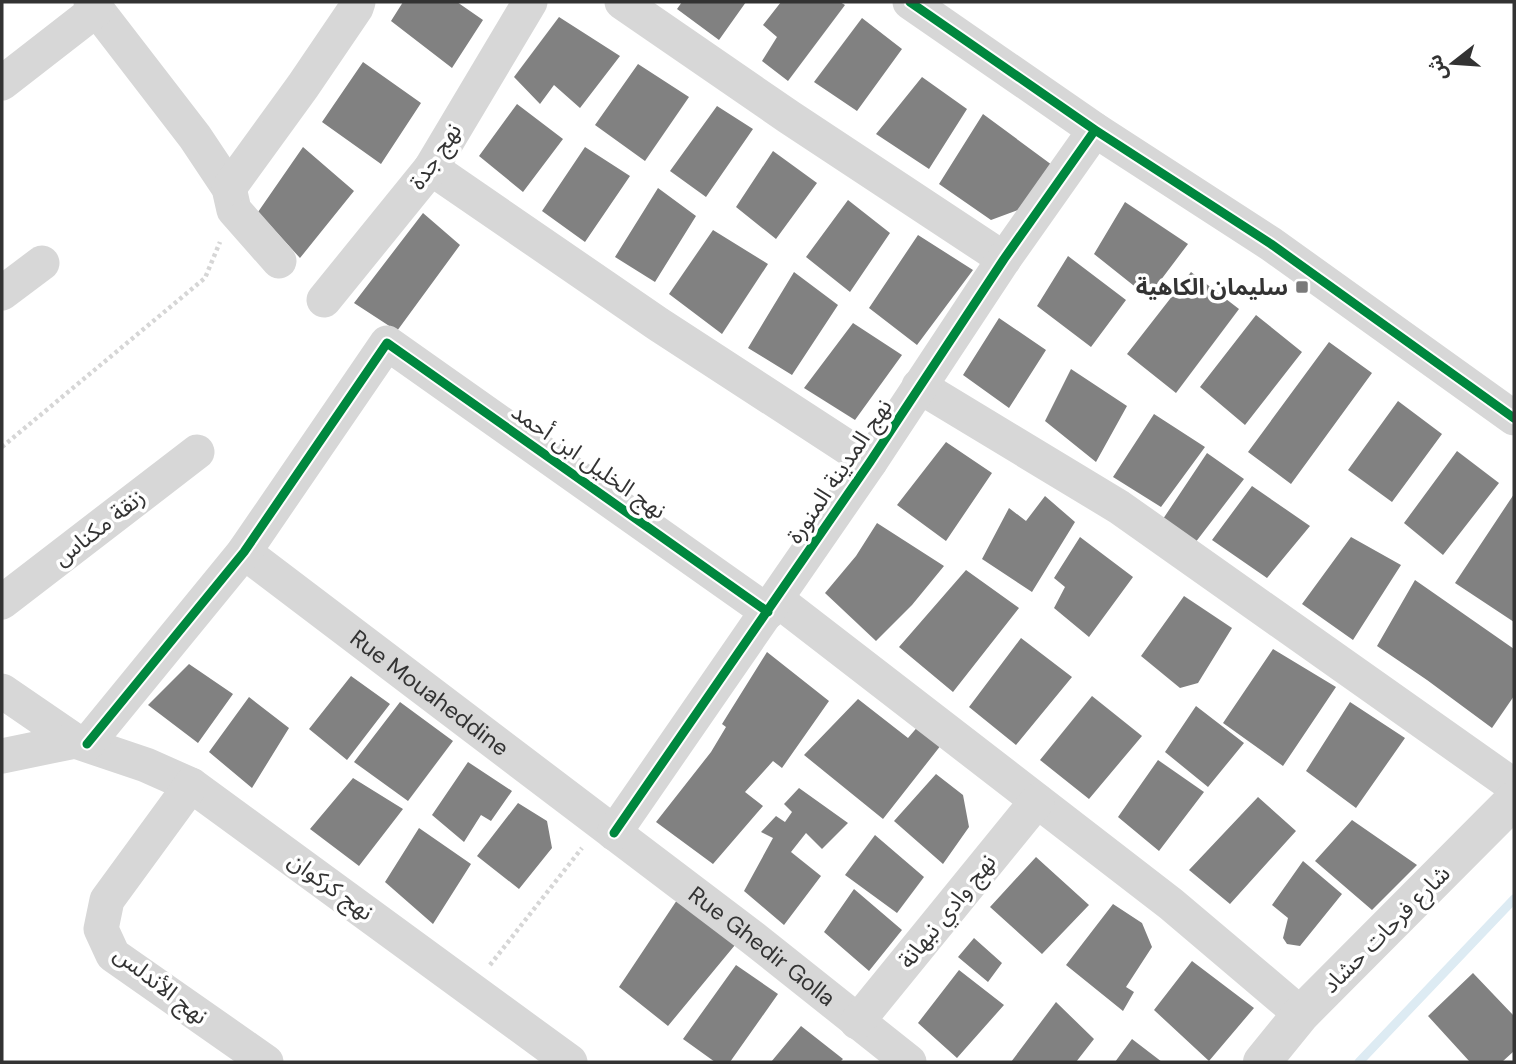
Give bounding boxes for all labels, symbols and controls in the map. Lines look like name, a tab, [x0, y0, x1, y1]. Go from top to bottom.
north arrow	[1418, 28, 1488, 98]
text: ش	[1421, 52, 1453, 84]
street label: نهج جدة	[402, 117, 470, 196]
place label: سليمان الكاهية	[1136, 272, 1288, 302]
marker: سليمان الكاهية	[1294, 279, 1310, 295]
street label: نهج المدينة المنورة	[780, 393, 900, 550]
street label: نهج الخليل ابن أحمد	[505, 396, 672, 527]
street label: زنقة مكناس	[47, 482, 151, 572]
street label: Rue Mouaheddine	[344, 623, 515, 763]
street label: نهج كركوان	[281, 845, 380, 929]
street label: نهج وادي نبهانة	[892, 848, 1004, 976]
street label: شارع فرحات حشاد	[1316, 859, 1458, 1001]
street label: Rue Ghedir Golla	[683, 880, 842, 1013]
street label: نهج الأندلس	[107, 939, 214, 1033]

